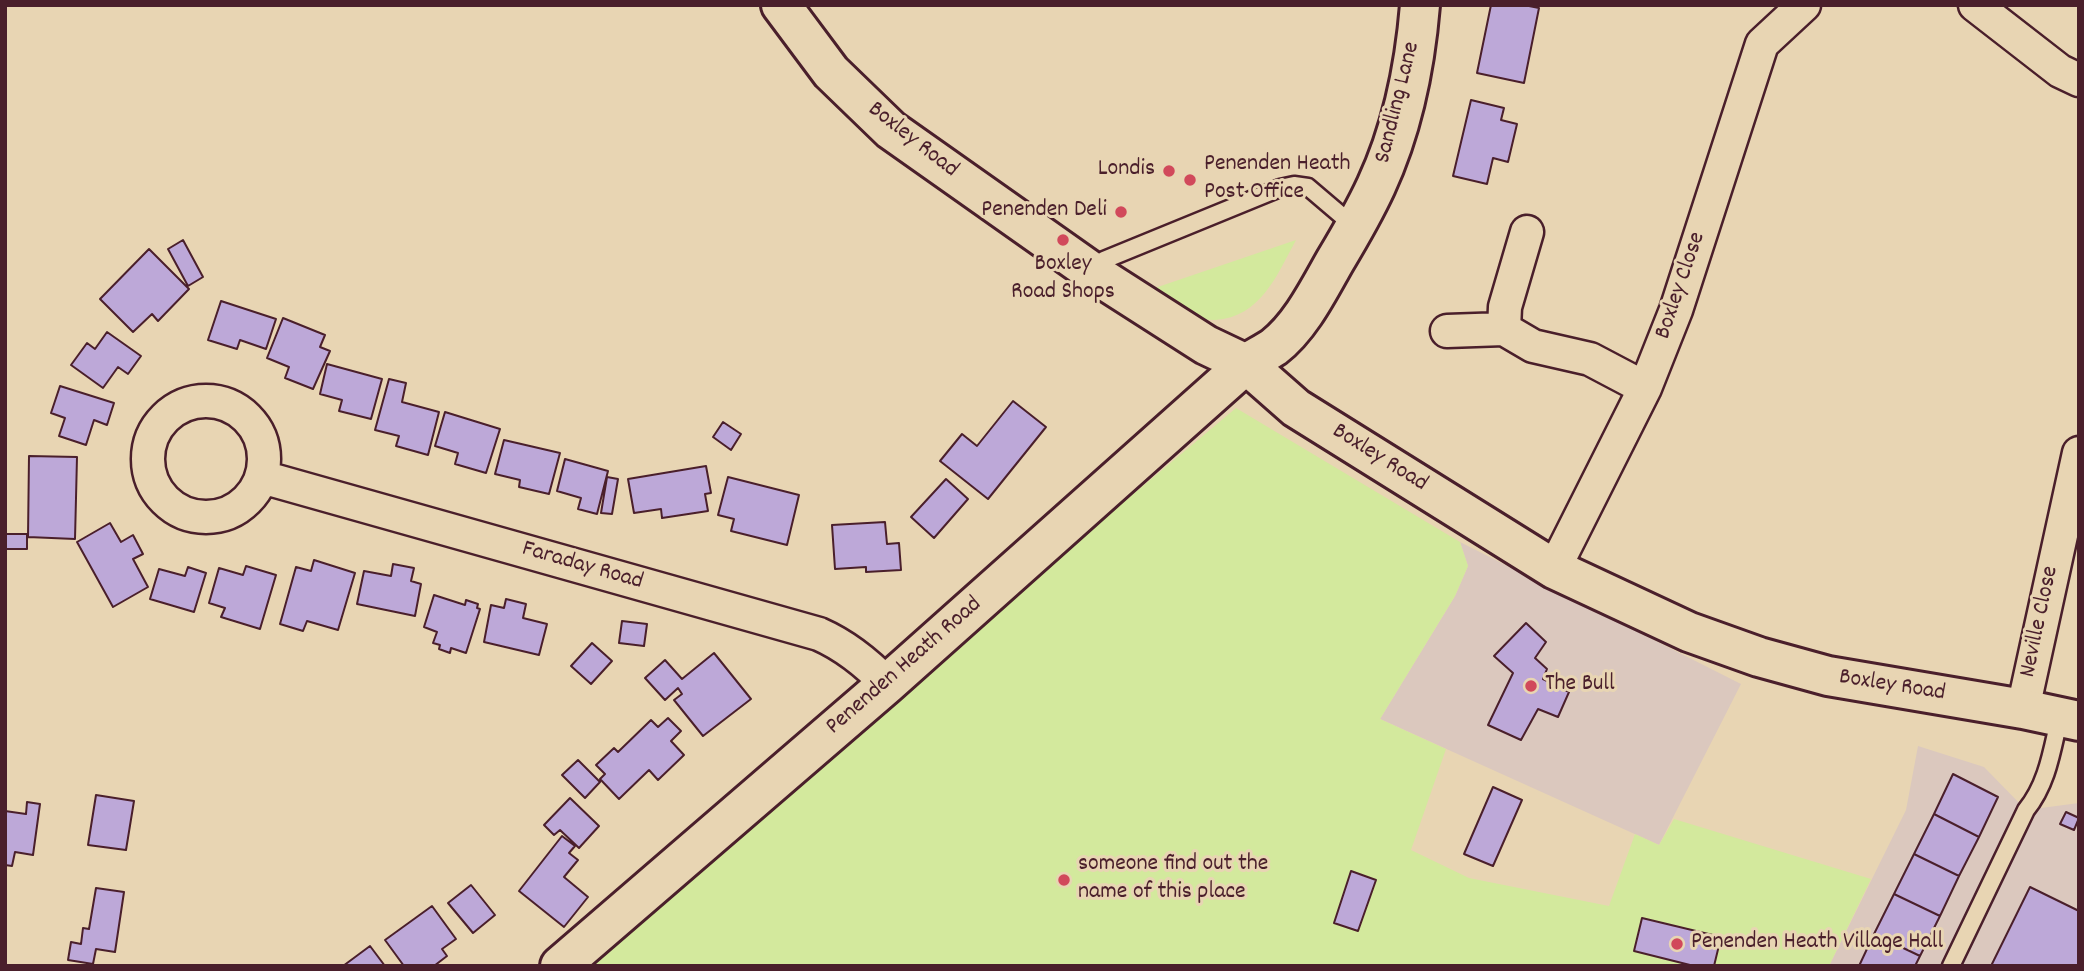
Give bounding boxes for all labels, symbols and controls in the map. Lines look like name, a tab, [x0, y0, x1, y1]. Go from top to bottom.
street label: Sandling Lane	[1370, 39, 1428, 167]
street label: Boxley Road	[861, 97, 963, 185]
place label: Penenden Heath Post Office	[1204, 152, 1351, 208]
place label: Londis	[1098, 157, 1155, 185]
marker: Londis	[1161, 163, 1177, 179]
marker: Penenden Heath Post Office	[1182, 172, 1198, 188]
place label: Penenden Deli	[981, 198, 1107, 226]
marker: Penenden Deli	[1113, 204, 1129, 220]
street label: Boxley Close	[1650, 229, 1714, 343]
marker: Boxley Road Shops	[1055, 232, 1071, 248]
place label: Boxley Road Shops	[1011, 252, 1115, 308]
street label: Boxley Road	[1326, 418, 1432, 500]
street label: Faraday Road	[518, 536, 646, 598]
street label: Neville Close	[2015, 564, 2067, 680]
street label: Penenden Heath Road	[821, 592, 989, 742]
street label: Boxley Road	[1837, 664, 1947, 710]
place label: The Bull	[1545, 672, 1615, 700]
marker: The Bull	[1523, 678, 1539, 694]
place label: someone find out the name of this place	[1078, 852, 1268, 908]
marker: someone find out the name of this place	[1056, 872, 1072, 888]
place label: Penenden Heath Village Hall	[1691, 930, 1943, 958]
marker: Penenden Heath Village Hall	[1669, 936, 1685, 952]

